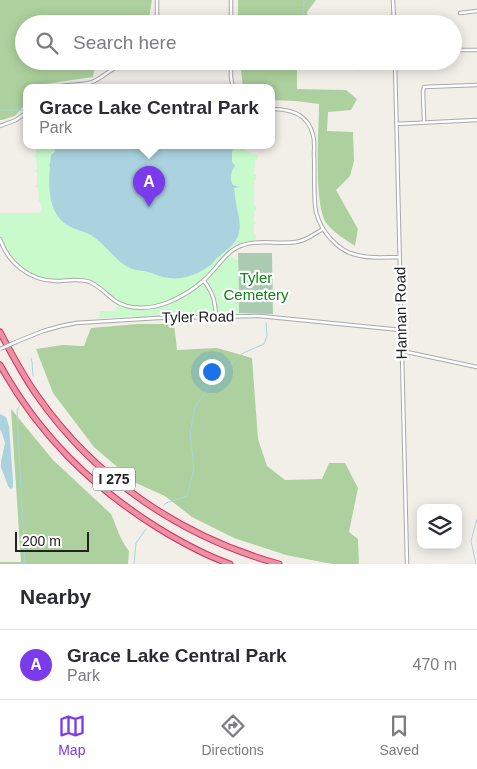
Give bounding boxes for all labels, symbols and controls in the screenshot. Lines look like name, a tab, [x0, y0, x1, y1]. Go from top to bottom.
search box	[15, 15, 462, 70]
icon: search	[33, 29, 61, 57]
text: Search here	[73, 32, 177, 53]
popup	[23, 84, 275, 149]
text: Grace Lake Central Park	[39, 97, 259, 118]
text: Park	[39, 119, 72, 136]
pin: A	[133, 166, 165, 207]
street label: Hannan Road	[391, 267, 410, 359]
park label: Tyler Cemetery	[223, 269, 289, 303]
street label: Tyler Road	[162, 307, 234, 326]
your location	[199, 359, 225, 385]
road number: I 275	[93, 468, 135, 490]
map controls	[417, 504, 462, 549]
button: layers	[417, 504, 462, 549]
scale bar	[15, 529, 89, 552]
text: 200 m	[22, 533, 61, 549]
text: Nearby	[20, 585, 91, 608]
text: Grace Lake Central Park	[67, 645, 287, 666]
text: A	[30, 656, 42, 673]
text: 470 m	[413, 656, 457, 673]
text: Park	[67, 667, 100, 684]
tab: Map	[58, 712, 86, 758]
tab: Directions	[202, 712, 264, 758]
tab: Saved	[379, 712, 419, 758]

